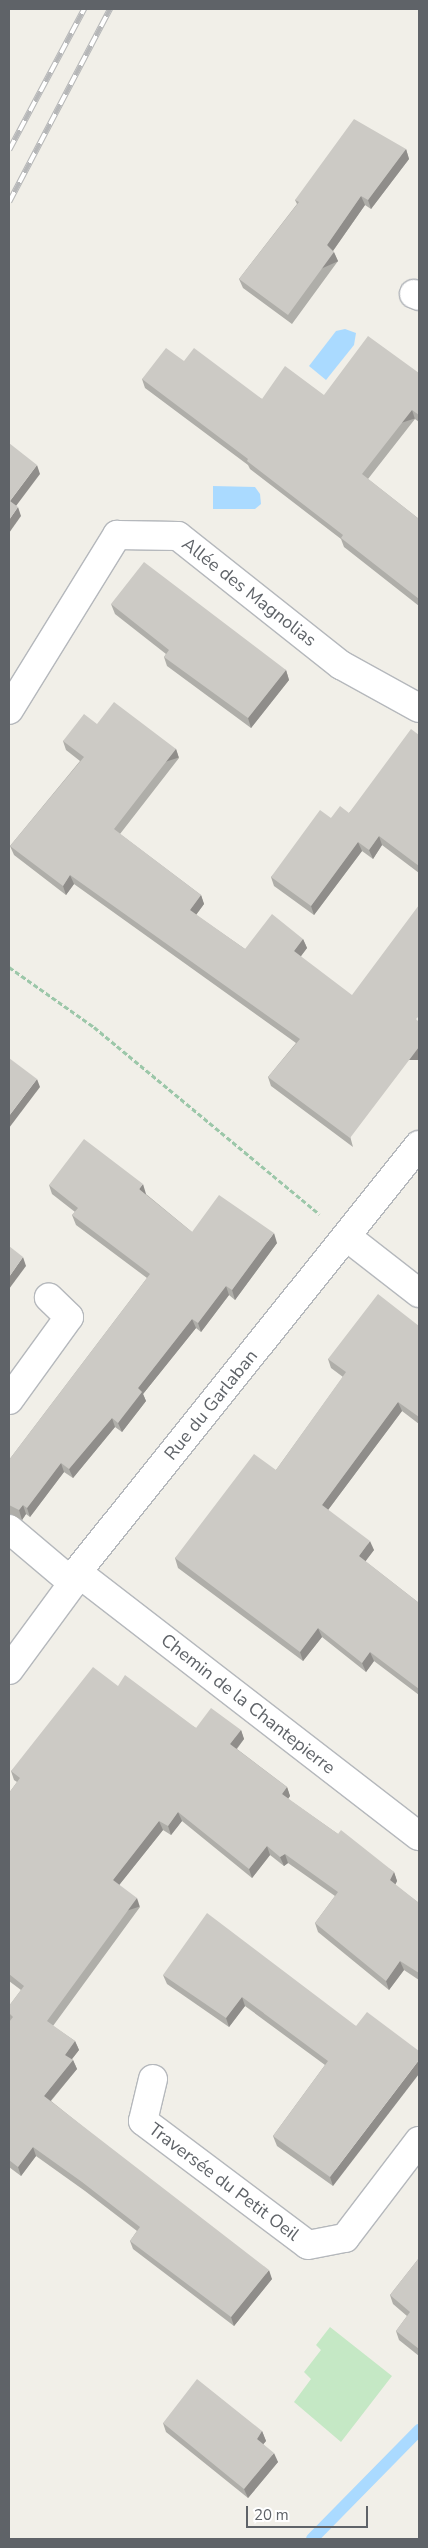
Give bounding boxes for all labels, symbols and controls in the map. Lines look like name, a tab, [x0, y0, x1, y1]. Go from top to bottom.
street label: Allée des Magnolias	[178, 533, 320, 651]
street label: Rue du Garlaban	[160, 1345, 262, 1465]
street label: Chemin de la Chantepierre	[157, 1629, 339, 1779]
street label: Traversée du Petit Oeil	[144, 2118, 304, 2246]
scale bar	[248, 2496, 370, 2528]
text: 20 m	[254, 2505, 289, 2525]

